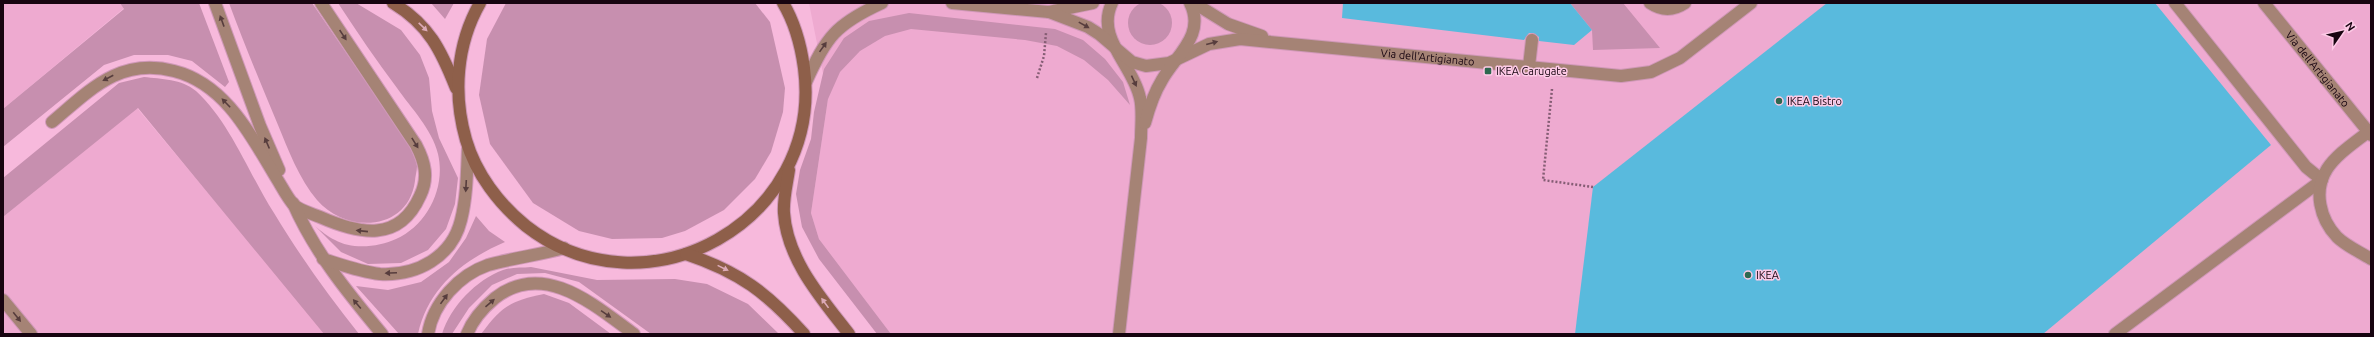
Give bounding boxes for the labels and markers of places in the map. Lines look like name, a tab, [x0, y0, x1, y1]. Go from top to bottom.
place label: IKEA Carugate	[1496, 65, 1567, 77]
marker: IKEA Carugate	[1483, 66, 1493, 76]
place label: IKEA Bistro	[1787, 95, 1842, 107]
marker: IKEA Bistro	[1774, 96, 1784, 106]
place label: IKEA	[1756, 269, 1780, 281]
marker: IKEA	[1743, 270, 1753, 280]

